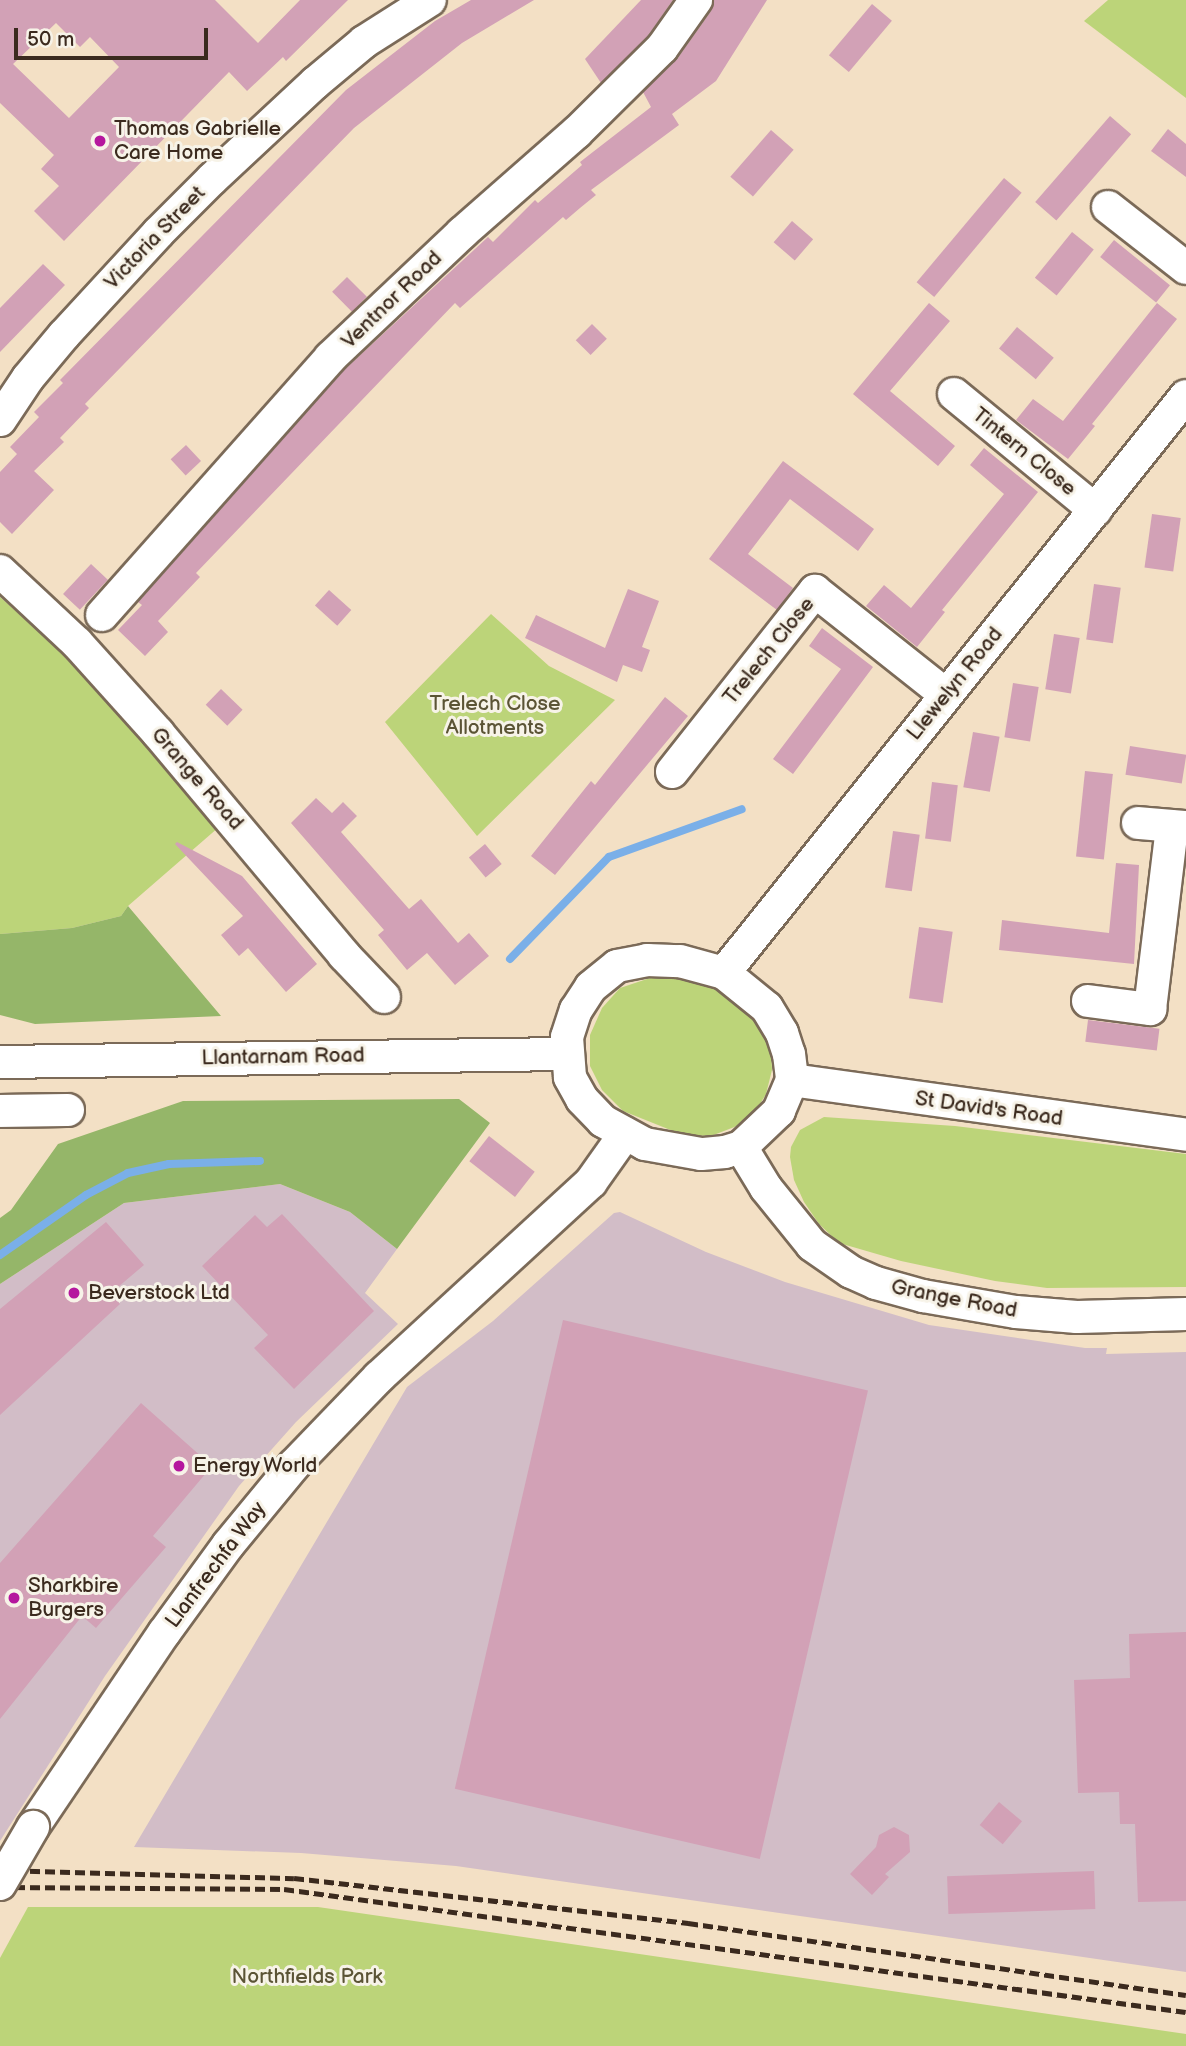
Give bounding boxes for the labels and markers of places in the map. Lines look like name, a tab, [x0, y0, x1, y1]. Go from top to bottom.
place label: Thomas Gabrielle Care Home	[114, 116, 281, 166]
marker: Thomas Gabrielle Care Home	[92, 133, 108, 149]
place label: Beverstock Ltd	[88, 1280, 230, 1306]
marker: Beverstock Ltd	[66, 1285, 82, 1301]
place label: Energy World	[193, 1453, 320, 1479]
marker: Energy World	[171, 1458, 187, 1474]
place label: Sharkbire Burgers	[28, 1573, 118, 1623]
marker: Sharkbire Burgers	[6, 1590, 22, 1606]

